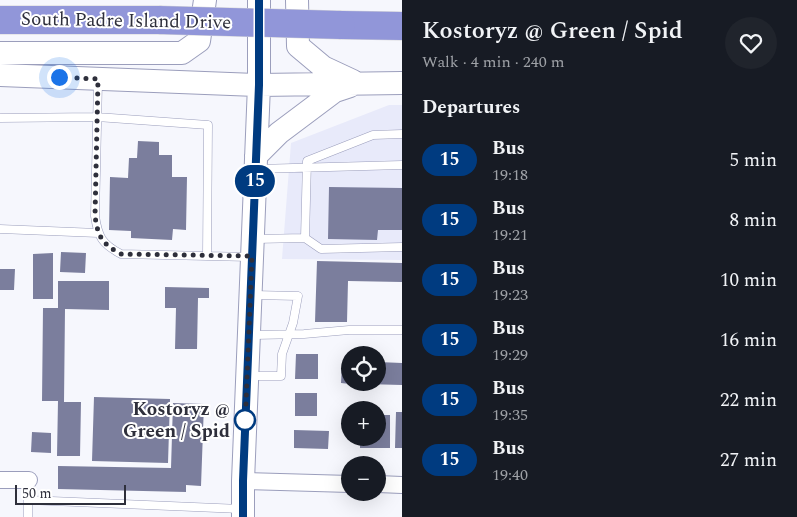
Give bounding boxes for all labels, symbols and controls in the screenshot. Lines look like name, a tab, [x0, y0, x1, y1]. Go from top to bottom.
street label: South Padre Island Drive	[20, 5, 232, 37]
text: Kostoryz @ Green / Spid	[422, 13, 683, 49]
button: heart	[725, 17, 777, 69]
text: Walk · 4 min · 240 m	[422, 50, 565, 74]
your location	[47, 65, 72, 90]
text: Departures	[422, 93, 520, 122]
text: Bus	[492, 134, 525, 163]
text: 15	[439, 146, 460, 173]
text: 5 min	[729, 146, 777, 175]
text: 19:18	[492, 163, 528, 187]
line badge: 15	[232, 165, 278, 197]
text: 15	[245, 167, 265, 194]
text: Bus	[492, 194, 525, 223]
text: 15	[439, 206, 460, 233]
text: 8 min	[729, 206, 777, 235]
text: 19:21	[492, 223, 528, 247]
text: Bus	[492, 254, 525, 283]
text: 15	[439, 266, 460, 293]
text: 10 min	[720, 266, 777, 295]
text: 19:23	[492, 283, 528, 307]
text: Bus	[492, 314, 525, 343]
text: 15	[439, 326, 460, 353]
text: 16 min	[720, 326, 777, 355]
text: 19:29	[492, 343, 528, 367]
map controls	[341, 346, 386, 501]
button: locate	[341, 346, 386, 391]
text: Bus	[492, 374, 525, 403]
text: 15	[439, 386, 460, 413]
text: 22 min	[720, 386, 777, 415]
place label: Kostoryz @ Green / Spid	[123, 395, 230, 446]
button: +	[341, 401, 386, 446]
text: 19:35	[492, 403, 528, 427]
marker: Kostoryz @ Green / Spid	[234, 409, 256, 431]
text: Bus	[492, 434, 525, 463]
text: 15	[439, 446, 460, 473]
text: 27 min	[720, 446, 777, 475]
button: −	[341, 456, 386, 501]
text: 19:40	[492, 463, 528, 487]
scale bar	[15, 482, 126, 505]
text: 50 m	[22, 483, 52, 504]

